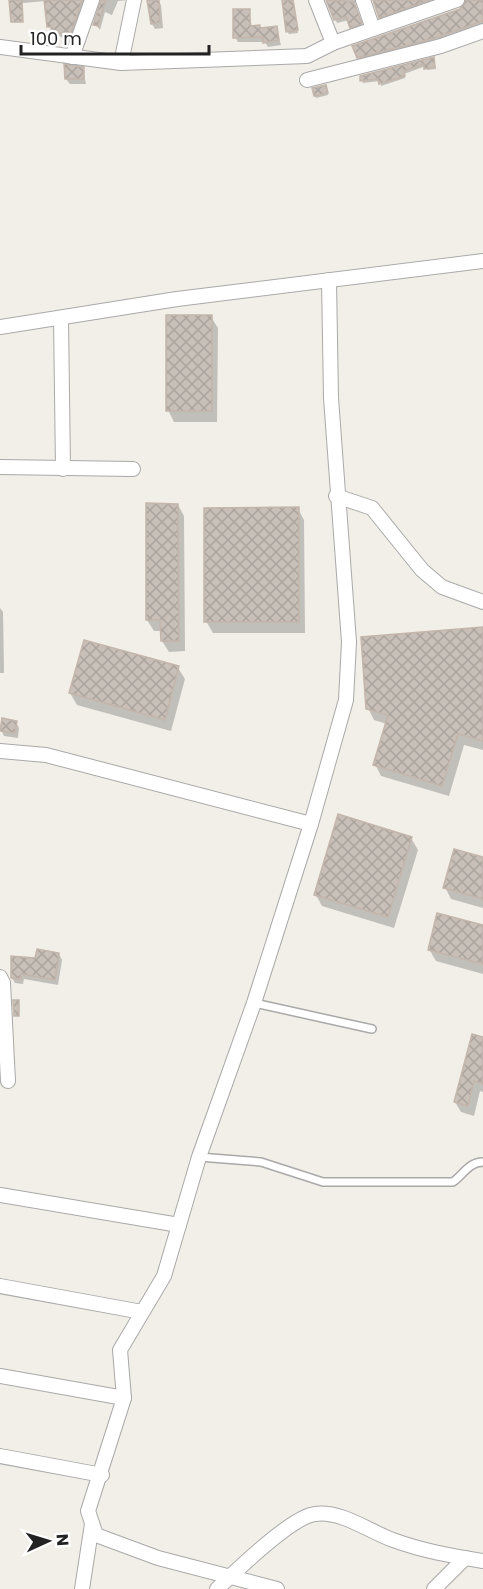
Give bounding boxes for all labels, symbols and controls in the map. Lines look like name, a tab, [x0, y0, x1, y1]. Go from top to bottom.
scale bar	[21, 18, 208, 56]
text: 100 m	[30, 26, 82, 51]
north arrow	[18, 1511, 78, 1571]
text: N	[51, 1533, 74, 1547]

